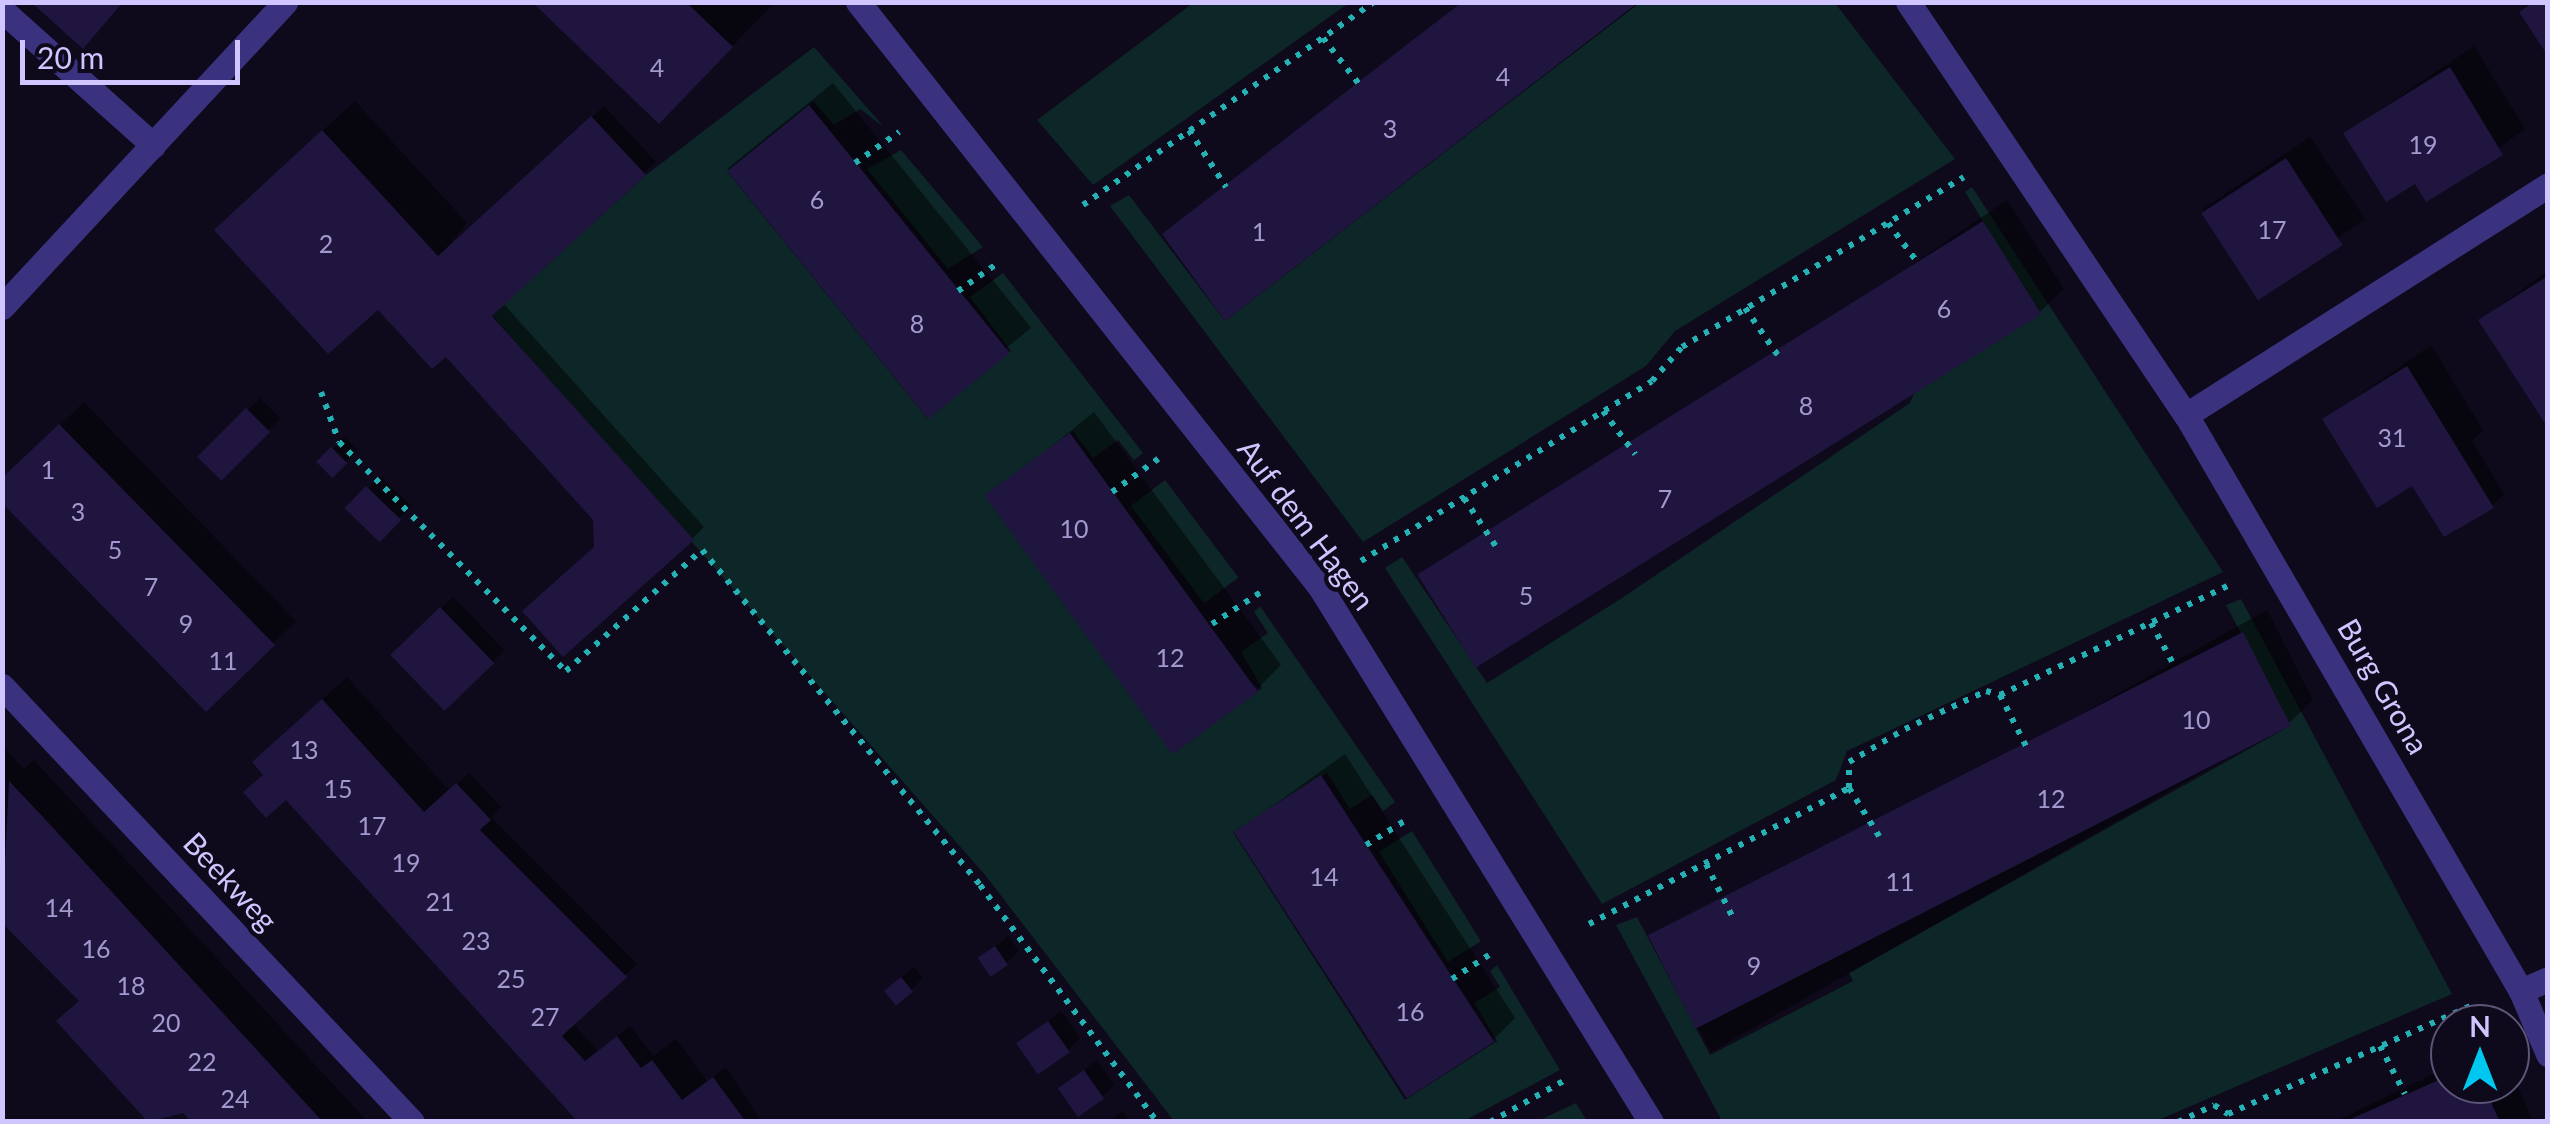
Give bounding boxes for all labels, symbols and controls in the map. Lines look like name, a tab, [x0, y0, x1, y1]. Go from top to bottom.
scale bar	[25, 20, 245, 82]
text: 20 m	[37, 39, 104, 75]
house number: 4	[650, 52, 664, 82]
house number: 4	[1496, 61, 1510, 91]
house number: 3	[1383, 113, 1397, 143]
house number: 19	[2409, 129, 2437, 159]
house number: 6	[810, 184, 824, 214]
house number: 17	[2258, 214, 2286, 244]
house number: 1	[1252, 216, 1266, 246]
house number: 2	[319, 228, 333, 258]
house number: 6	[1937, 293, 1951, 323]
house number: 8	[910, 308, 924, 338]
house number: 8	[1799, 390, 1813, 420]
house number: 31	[2378, 422, 2406, 452]
street label: Auf dem Hagen	[1231, 431, 1383, 617]
house number: 1	[41, 454, 55, 484]
house number: 7	[1658, 483, 1672, 513]
house number: 3	[71, 496, 85, 526]
house number: 10	[1060, 513, 1088, 543]
house number: 5	[108, 534, 122, 564]
house number: 7	[144, 571, 158, 601]
house number: 5	[1519, 580, 1533, 610]
house number: 9	[179, 608, 193, 638]
street label: Burg Grona	[2331, 612, 2437, 760]
house number: 12	[1156, 642, 1184, 672]
house number: 11	[209, 645, 237, 675]
house number: 10	[2182, 704, 2210, 734]
house number: 13	[290, 734, 318, 764]
house number: 15	[324, 773, 352, 803]
house number: 12	[2037, 783, 2065, 813]
house number: 17	[358, 810, 386, 840]
street label: Beekweg	[177, 825, 285, 937]
house number: 19	[392, 847, 420, 877]
house number: 14	[1310, 861, 1338, 891]
house number: 11	[1886, 866, 1914, 896]
house number: 21	[426, 886, 454, 916]
house number: 14	[45, 892, 73, 922]
house number: 23	[462, 925, 490, 955]
house number: 16	[82, 933, 110, 963]
house number: 9	[1747, 950, 1761, 980]
house number: 25	[497, 963, 525, 993]
house number: 18	[117, 970, 145, 1000]
house number: 16	[1396, 996, 1424, 1026]
house number: 27	[531, 1001, 559, 1031]
north arrow	[2430, 1004, 2530, 1104]
house number: 20	[152, 1007, 180, 1037]
text: N	[2469, 1009, 2491, 1043]
house number: 22	[188, 1046, 216, 1076]
house number: 24	[221, 1083, 249, 1113]

